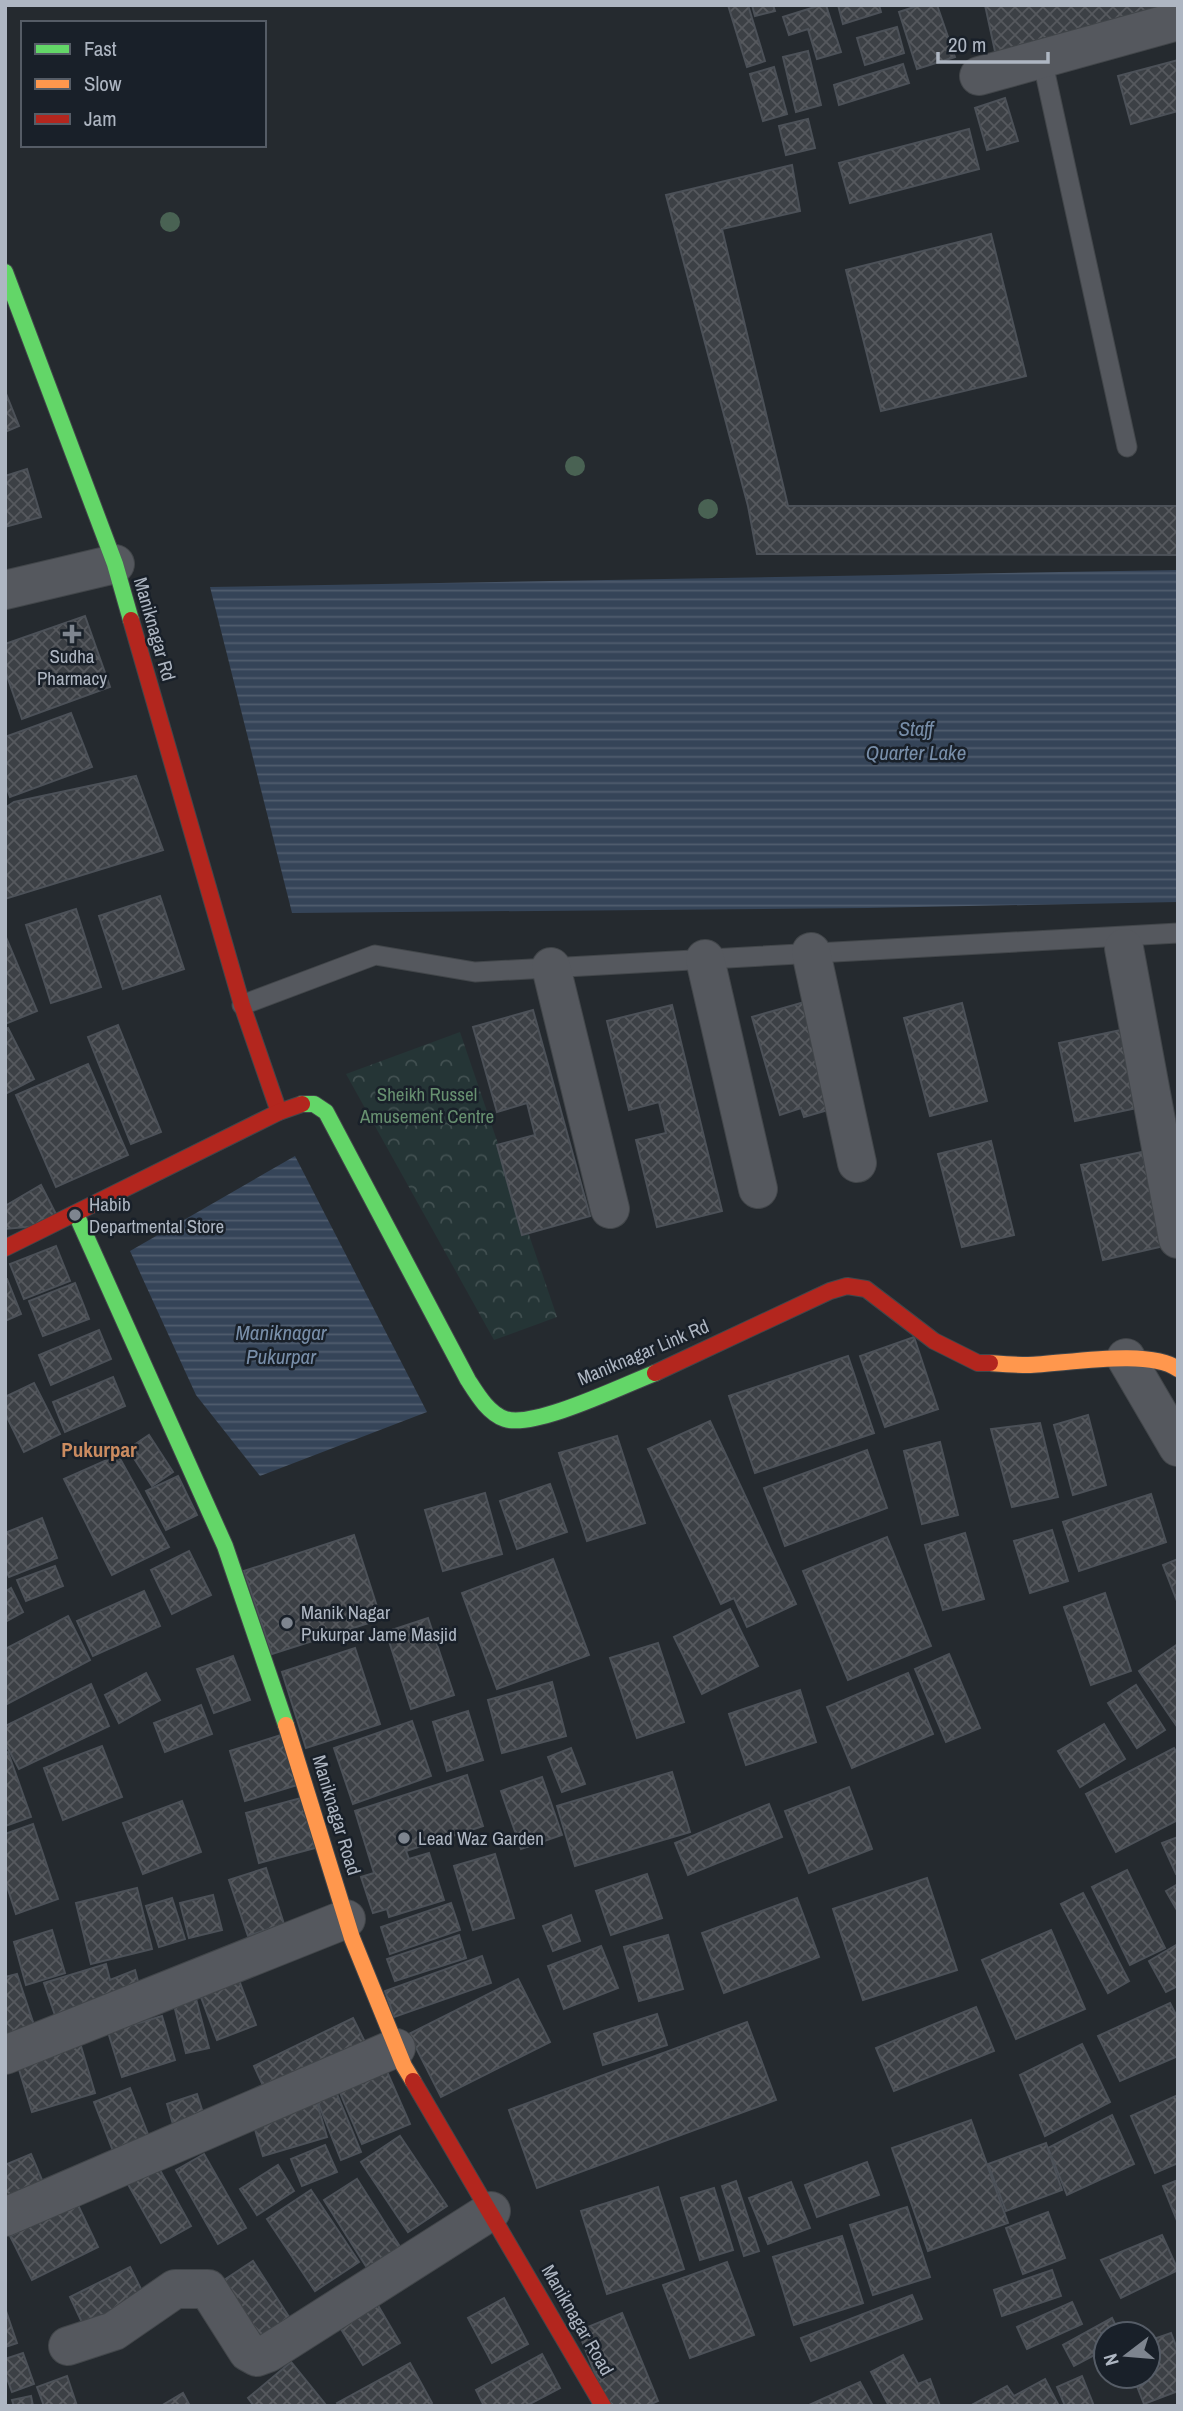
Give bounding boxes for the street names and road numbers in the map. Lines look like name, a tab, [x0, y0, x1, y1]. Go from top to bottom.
street label: Maniknagar Rd	[128, 574, 182, 684]
street label: Maniknagar Link Rd	[573, 1313, 713, 1391]
street label: Maniknagar Road	[306, 1752, 368, 1878]
street label: Maniknagar Road	[536, 2260, 620, 2380]

